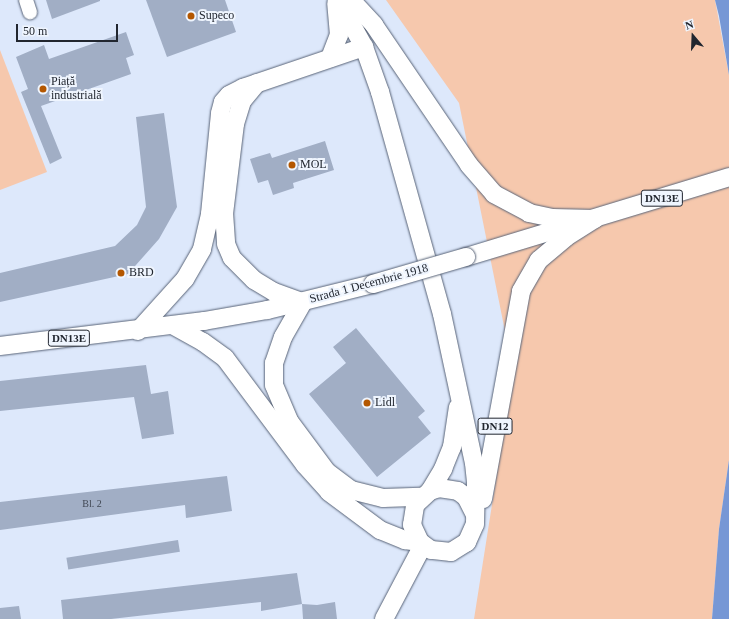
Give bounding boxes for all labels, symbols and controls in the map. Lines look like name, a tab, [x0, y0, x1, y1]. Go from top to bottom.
place label: Supeco	[199, 9, 234, 23]
marker: Supeco	[186, 11, 196, 21]
scale bar	[18, 16, 120, 42]
north arrow	[673, 16, 713, 56]
text: N	[683, 18, 695, 32]
text: 50 m	[23, 24, 47, 38]
place label: Piață industrială	[51, 75, 102, 103]
marker: Piață industrială	[38, 84, 48, 94]
place label: MOL	[300, 158, 327, 172]
marker: MOL	[287, 160, 297, 170]
road number: DN13E	[640, 189, 684, 207]
street label: Strada 1 Decembrie 1918	[308, 261, 430, 307]
place label: BRD	[129, 266, 154, 280]
marker: BRD	[116, 268, 126, 278]
road number: DN13E	[47, 329, 91, 347]
place label: Lidl	[375, 396, 395, 410]
marker: Lidl	[362, 398, 372, 408]
road number: DN12	[477, 417, 513, 435]
house number: Bl. 2	[82, 498, 102, 510]

